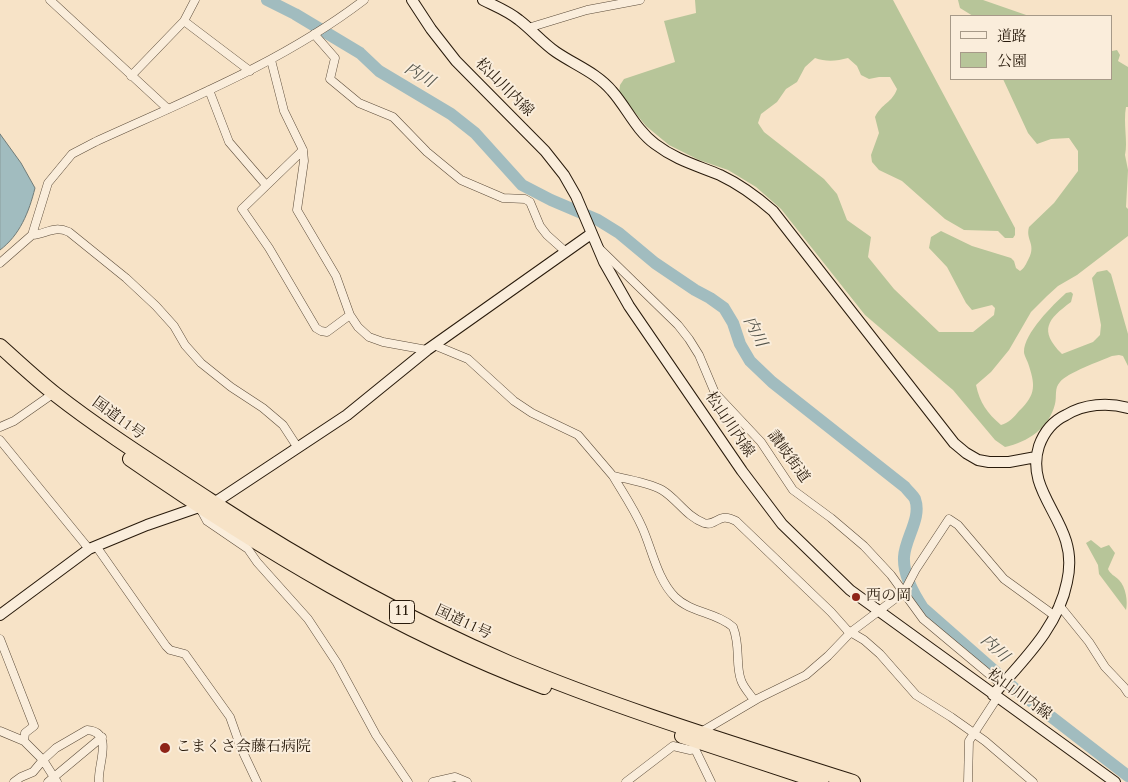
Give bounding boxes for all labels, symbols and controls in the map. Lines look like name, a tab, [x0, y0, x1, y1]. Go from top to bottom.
legend	[950, 15, 1113, 80]
text: 道路	[997, 26, 1027, 46]
text: 公園	[997, 51, 1027, 71]
street label: 松山川内線	[471, 55, 537, 121]
water label: 内川	[400, 60, 438, 92]
water label: 内川	[738, 313, 770, 351]
street label: 松山川内線	[701, 389, 757, 461]
street label: 国道11号	[88, 394, 148, 444]
street label: 讃岐街道	[763, 427, 813, 487]
place label: 西の岡	[866, 588, 911, 606]
marker: 西の岡	[850, 591, 862, 603]
road number: 11	[390, 600, 414, 624]
street label: 国道11号	[432, 602, 494, 644]
water label: 内川	[976, 631, 1012, 667]
street label: 松山川内線	[983, 666, 1055, 724]
place label: こまくさ会藤石病院	[176, 739, 311, 757]
marker: こまくさ会藤石病院	[158, 741, 172, 755]

